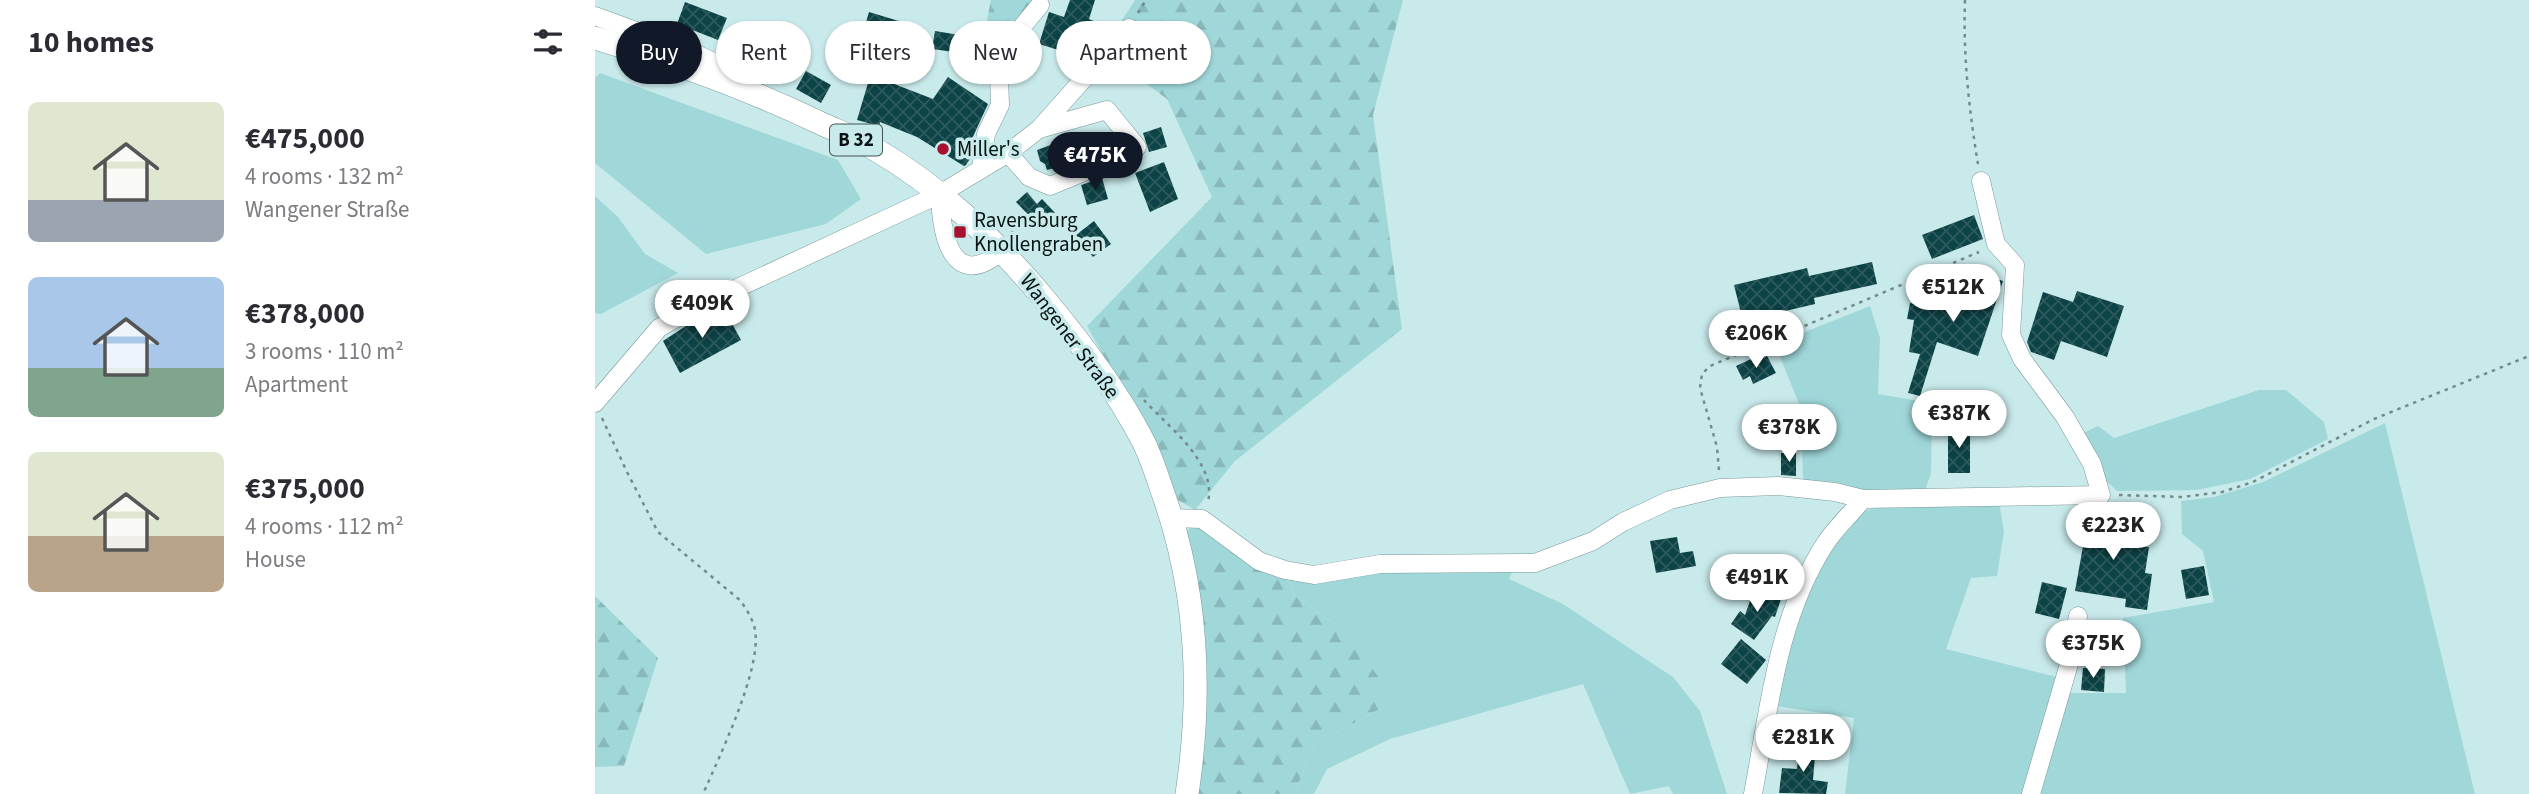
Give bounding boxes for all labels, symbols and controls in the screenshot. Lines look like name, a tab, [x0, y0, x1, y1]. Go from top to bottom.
text: 10 homes	[28, 21, 154, 64]
chip: Buy	[616, 21, 702, 84]
chip: Rent	[716, 21, 811, 84]
chip: Filters	[825, 21, 935, 84]
chip: New	[949, 21, 1042, 84]
chip: Apartment	[1056, 21, 1211, 84]
icon: filters	[529, 23, 567, 61]
text: €475,000	[245, 117, 365, 160]
road number: B 32	[830, 124, 882, 156]
icon: home	[84, 130, 168, 214]
pin: €475K	[1046, 132, 1144, 192]
place label: Miller's	[957, 134, 1020, 164]
text: €475K	[1064, 138, 1126, 171]
marker: Miller's	[935, 141, 951, 157]
text: 4 rooms · 132 m²	[245, 160, 404, 193]
text: Wangener Straße	[245, 193, 409, 226]
place label: Ravensburg Knollengraben	[974, 205, 1103, 259]
marker: Ravensburg Knollengraben	[952, 224, 968, 240]
pin: €512K	[1904, 264, 2002, 324]
street label: Wangener Straße	[1013, 267, 1127, 405]
text: €512K	[1922, 270, 1984, 303]
pin: €409K	[653, 280, 751, 340]
text: €409K	[671, 286, 733, 319]
text: €378,000	[245, 292, 365, 335]
icon: home	[84, 305, 168, 389]
pin: €206K	[1707, 310, 1805, 370]
text: €206K	[1725, 316, 1787, 349]
text: 3 rooms · 110 m²	[245, 335, 404, 368]
text: Apartment	[245, 368, 348, 401]
pin: €387K	[1910, 391, 2008, 450]
text: €387K	[1928, 396, 1990, 429]
pin: €378K	[1740, 405, 1838, 464]
text: €378K	[1758, 410, 1820, 443]
text: €375,000	[245, 467, 365, 510]
icon: home	[84, 480, 168, 564]
pin: €223K	[2064, 503, 2162, 562]
text: €223K	[2082, 508, 2144, 541]
text: 4 rooms · 112 m²	[245, 510, 404, 543]
text: House	[245, 543, 306, 576]
pin: €491K	[1708, 554, 1806, 614]
text: €491K	[1726, 560, 1788, 593]
pin: €375K	[2044, 620, 2142, 680]
text: €375K	[2062, 626, 2124, 659]
pin: €281K	[1754, 714, 1852, 774]
text: €281K	[1772, 720, 1834, 753]

